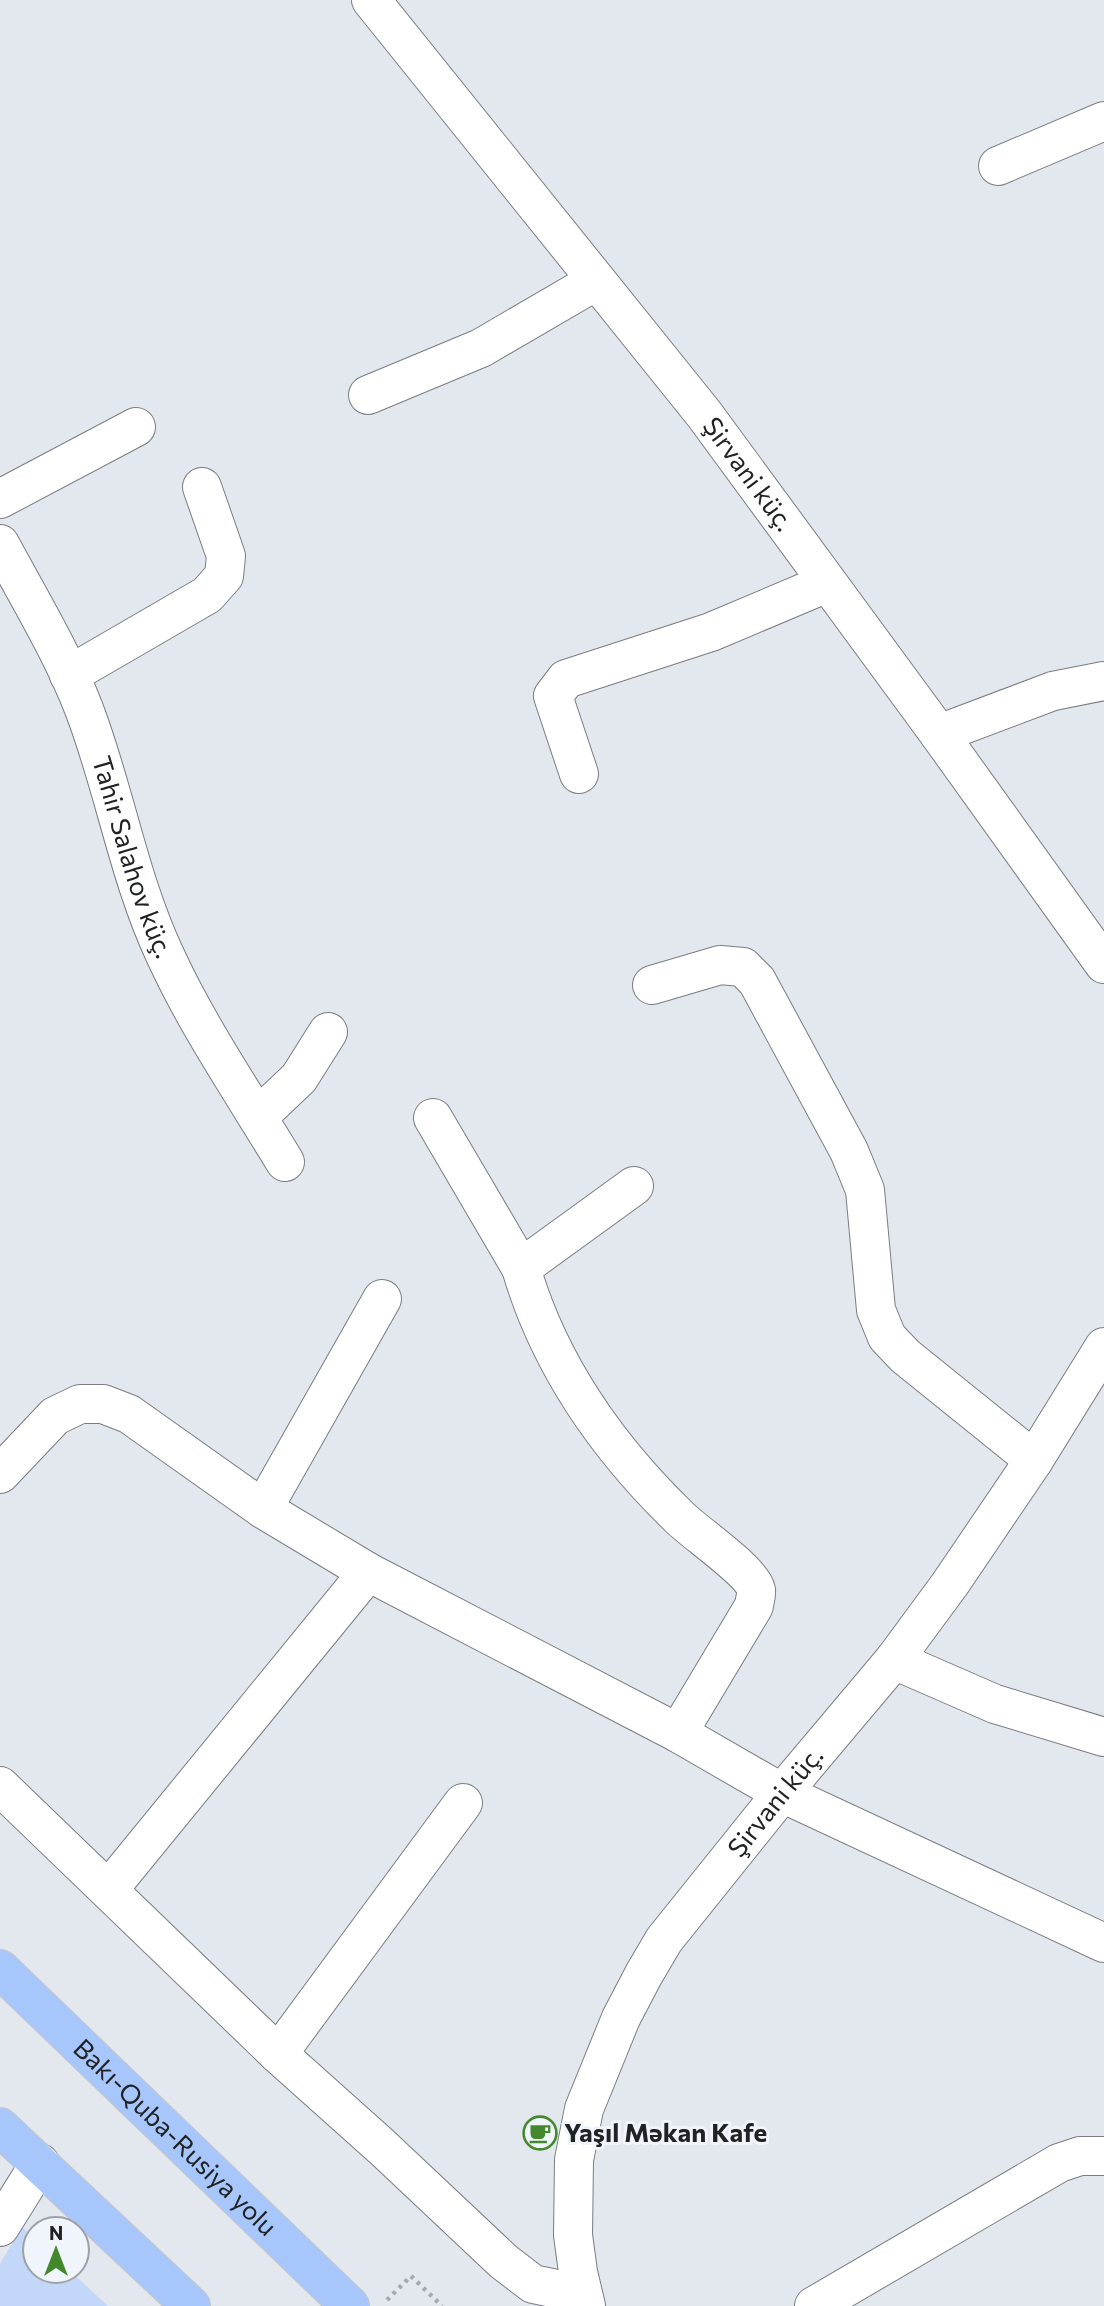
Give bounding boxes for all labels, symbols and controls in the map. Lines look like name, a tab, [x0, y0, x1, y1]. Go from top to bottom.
street label: Şirvani küç.	[698, 410, 801, 536]
street label: Tahir Salahov küç.	[87, 752, 181, 962]
street label: Şirvani küç.	[720, 1740, 828, 1862]
street label: Bakı-Quba-Rusiya yolu	[68, 2032, 284, 2241]
cafe icon: Yaşıl Məkan Kafe	[521, 2114, 559, 2152]
place label: Yaşıl Məkan Kafe	[564, 2116, 767, 2147]
north arrow	[21, 2215, 91, 2285]
text: N	[49, 2221, 63, 2244]

